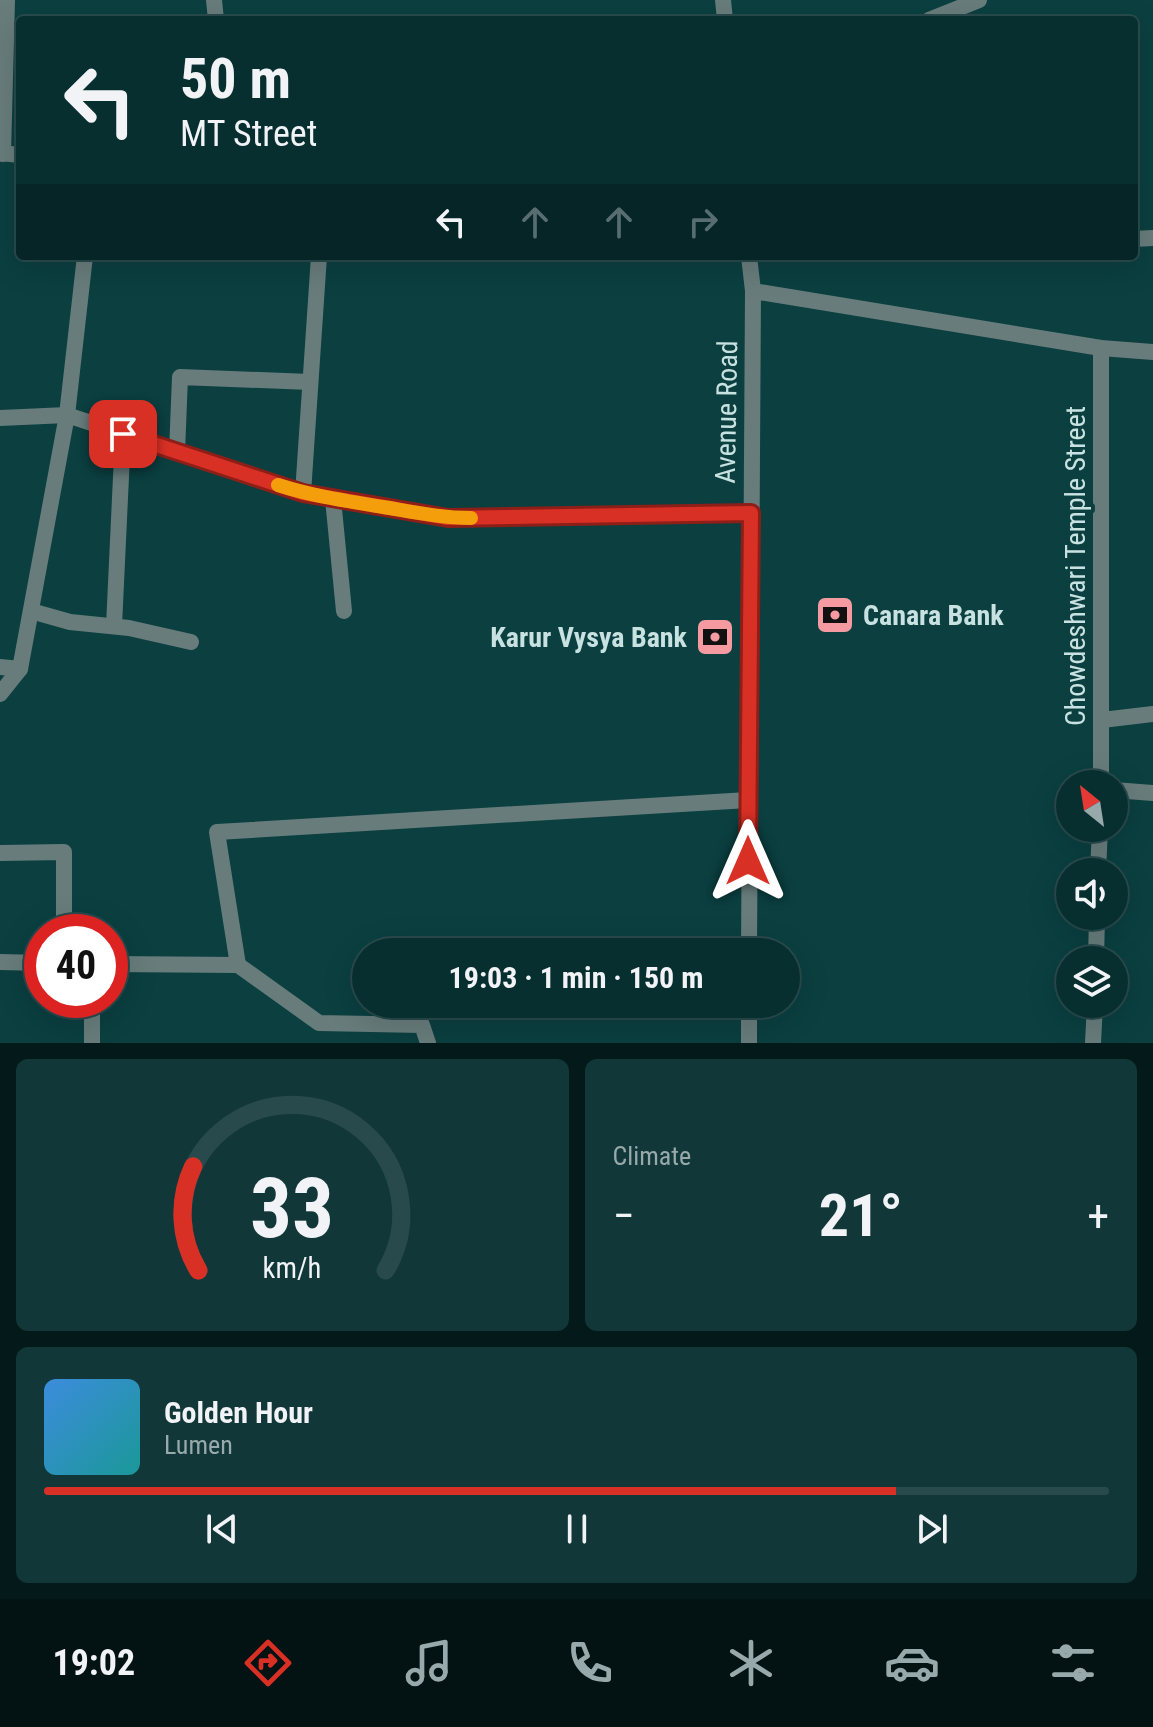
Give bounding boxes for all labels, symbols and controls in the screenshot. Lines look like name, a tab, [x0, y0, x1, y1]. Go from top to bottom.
text: 50 m	[180, 46, 291, 112]
icon: left	[48, 48, 152, 152]
text: MT Street	[180, 113, 317, 155]
icon: left	[429, 200, 473, 244]
icon: ahead	[513, 200, 557, 244]
icon: ahead	[597, 200, 641, 244]
icon: right	[681, 200, 725, 244]
street label: Avenue Road	[709, 340, 744, 484]
pin	[89, 400, 157, 468]
street label: Chowdeshwari Temple Street	[1059, 406, 1092, 726]
icon: arrive	[101, 412, 145, 456]
bank icon: Canara Bank	[814, 594, 856, 636]
place label: Canara Bank	[863, 599, 1004, 632]
bank icon: Karur Vysya Bank	[694, 616, 736, 658]
place label: Karur Vysya Bank	[490, 621, 688, 654]
north arrow	[1056, 770, 1128, 842]
map controls	[1056, 770, 1128, 1018]
position arrow	[706, 819, 790, 903]
button: sound	[1056, 858, 1128, 930]
speed limit sign: 40	[24, 914, 128, 1018]
button: layers	[1056, 946, 1128, 1018]
text: 19:03 · 1 min · 150 m	[449, 960, 703, 995]
text: Climate	[613, 1141, 691, 1171]
text: 33	[250, 1160, 334, 1257]
text: 21°	[819, 1180, 903, 1251]
text: −	[613, 1190, 635, 1242]
text: +	[1087, 1190, 1109, 1242]
text: km/h	[263, 1251, 322, 1285]
text: Golden Hour	[164, 1395, 313, 1430]
text: Lumen	[164, 1430, 233, 1460]
icon: previous	[200, 1507, 244, 1551]
icon: pause	[555, 1507, 599, 1551]
icon: next	[910, 1507, 954, 1551]
icon: directions	[240, 1635, 296, 1691]
icon: music	[401, 1635, 457, 1691]
icon: phone	[562, 1635, 618, 1691]
icon: climate	[723, 1635, 779, 1691]
icon: car	[884, 1635, 940, 1691]
icon: filters	[1045, 1635, 1101, 1691]
text: 19:02	[52, 1642, 135, 1684]

